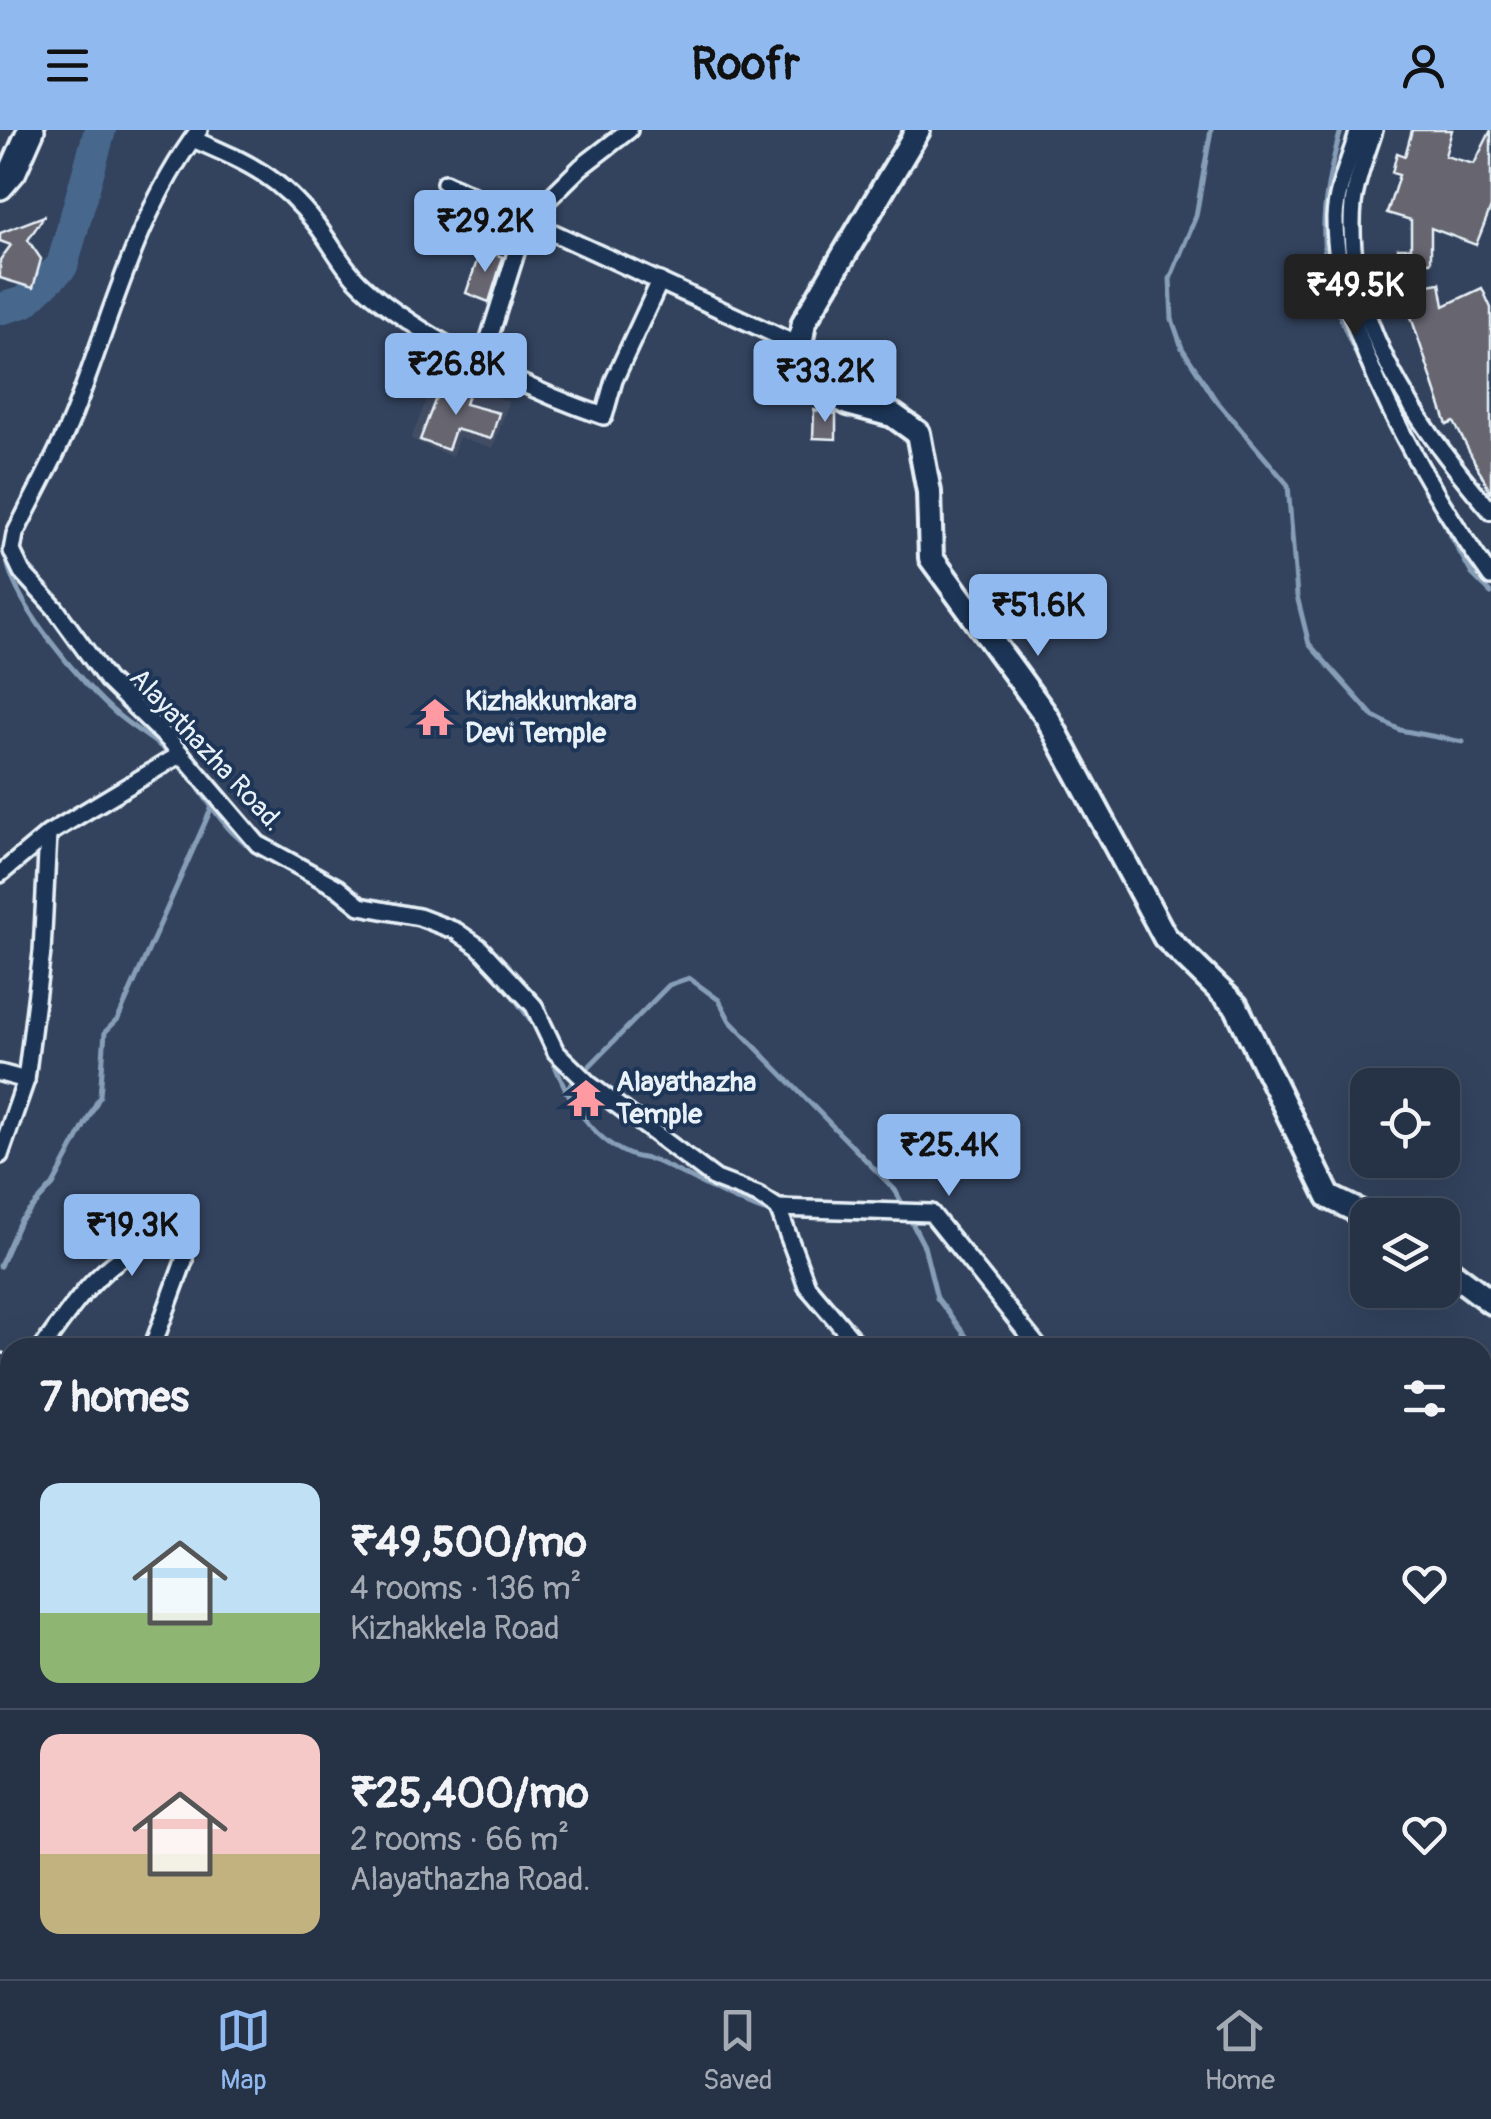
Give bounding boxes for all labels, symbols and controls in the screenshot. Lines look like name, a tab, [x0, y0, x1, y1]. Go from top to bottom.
text: Roofr	[691, 37, 800, 93]
icon: menu	[40, 38, 95, 93]
icon: person	[1396, 38, 1451, 93]
pin: ₹29.2K	[404, 190, 566, 275]
text: ₹29.2K	[436, 202, 534, 242]
pin: ₹49.5K	[1274, 254, 1436, 339]
text: ₹49.5K	[1306, 266, 1404, 306]
pin: ₹26.8K	[375, 333, 537, 418]
pin: ₹33.2K	[744, 340, 906, 425]
text: ₹26.8K	[407, 345, 505, 385]
text: ₹33.2K	[775, 352, 875, 392]
pin: ₹51.6K	[957, 574, 1119, 659]
text: ₹51.6K	[991, 586, 1085, 626]
street label: Alayathazha Road.	[121, 661, 291, 839]
place label: Kizhakkumkara Devi Temple	[465, 684, 637, 751]
temple icon: Kizhakkumkara Devi Temple	[414, 696, 456, 738]
place label: Alayathazha Temple	[615, 1065, 756, 1132]
map controls	[1350, 1068, 1460, 1308]
button: locate	[1350, 1068, 1460, 1178]
temple icon: Alayathazha Temple	[565, 1077, 607, 1119]
pin: ₹25.4K	[868, 1114, 1030, 1199]
text: ₹25.4K	[899, 1126, 999, 1166]
pin: ₹19.3K	[51, 1194, 213, 1279]
button: layers	[1350, 1198, 1460, 1308]
text: ₹19.3K	[86, 1206, 178, 1246]
icon: filters	[1397, 1371, 1452, 1426]
text: 7 homes	[40, 1372, 189, 1424]
text: ₹49,500/mo	[350, 1517, 587, 1569]
icon: home	[120, 1523, 240, 1643]
icon: heart	[1397, 1556, 1452, 1611]
text: 4 rooms · 136 m²	[350, 1569, 582, 1609]
text: Kizhakkela Road	[350, 1609, 560, 1649]
text: ₹25,400/mo	[350, 1768, 589, 1820]
icon: home	[120, 1774, 240, 1894]
icon: heart	[1397, 1807, 1452, 1862]
text: 2 rooms · 66 m²	[350, 1820, 569, 1860]
text: Alayathazha Road.	[350, 1860, 590, 1900]
tab: Map	[216, 2003, 271, 2098]
tab: Saved	[703, 2003, 772, 2098]
tab: Home	[1204, 2003, 1275, 2098]

